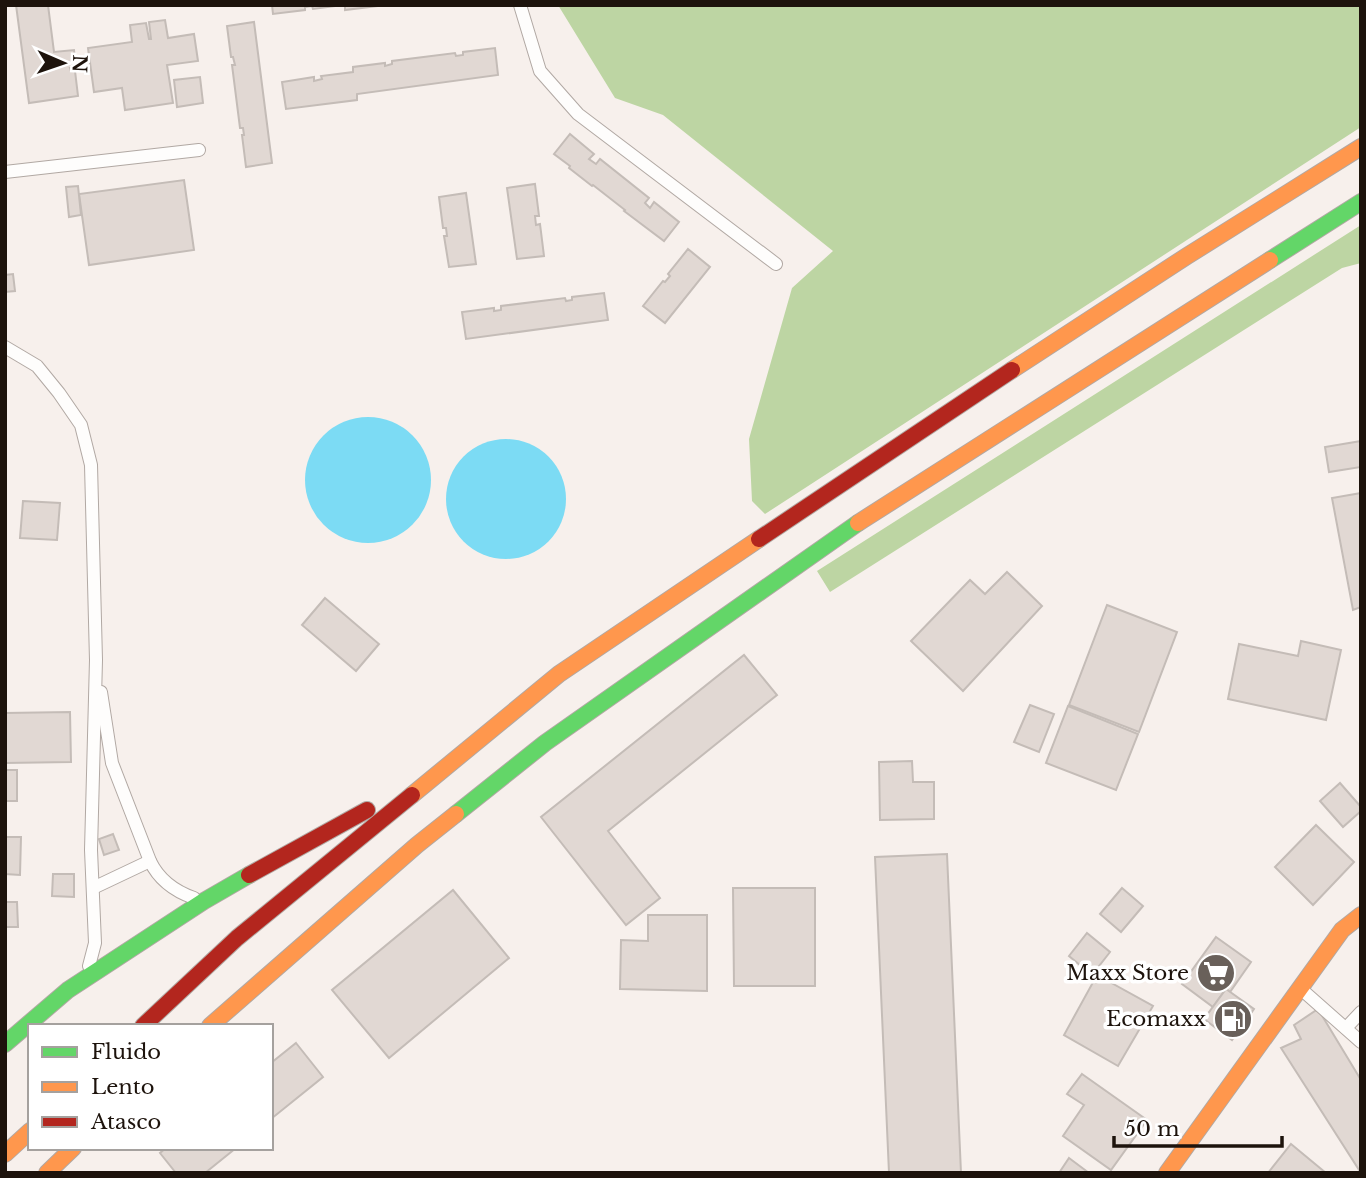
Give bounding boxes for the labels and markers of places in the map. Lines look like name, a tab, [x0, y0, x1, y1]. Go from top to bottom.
supermarket icon: Maxx Store	[1195, 952, 1237, 994]
place label: Maxx Store	[1066, 960, 1189, 986]
fuel station icon: Ecomaxx	[1212, 998, 1254, 1040]
place label: Ecomaxx	[1106, 1006, 1206, 1032]

